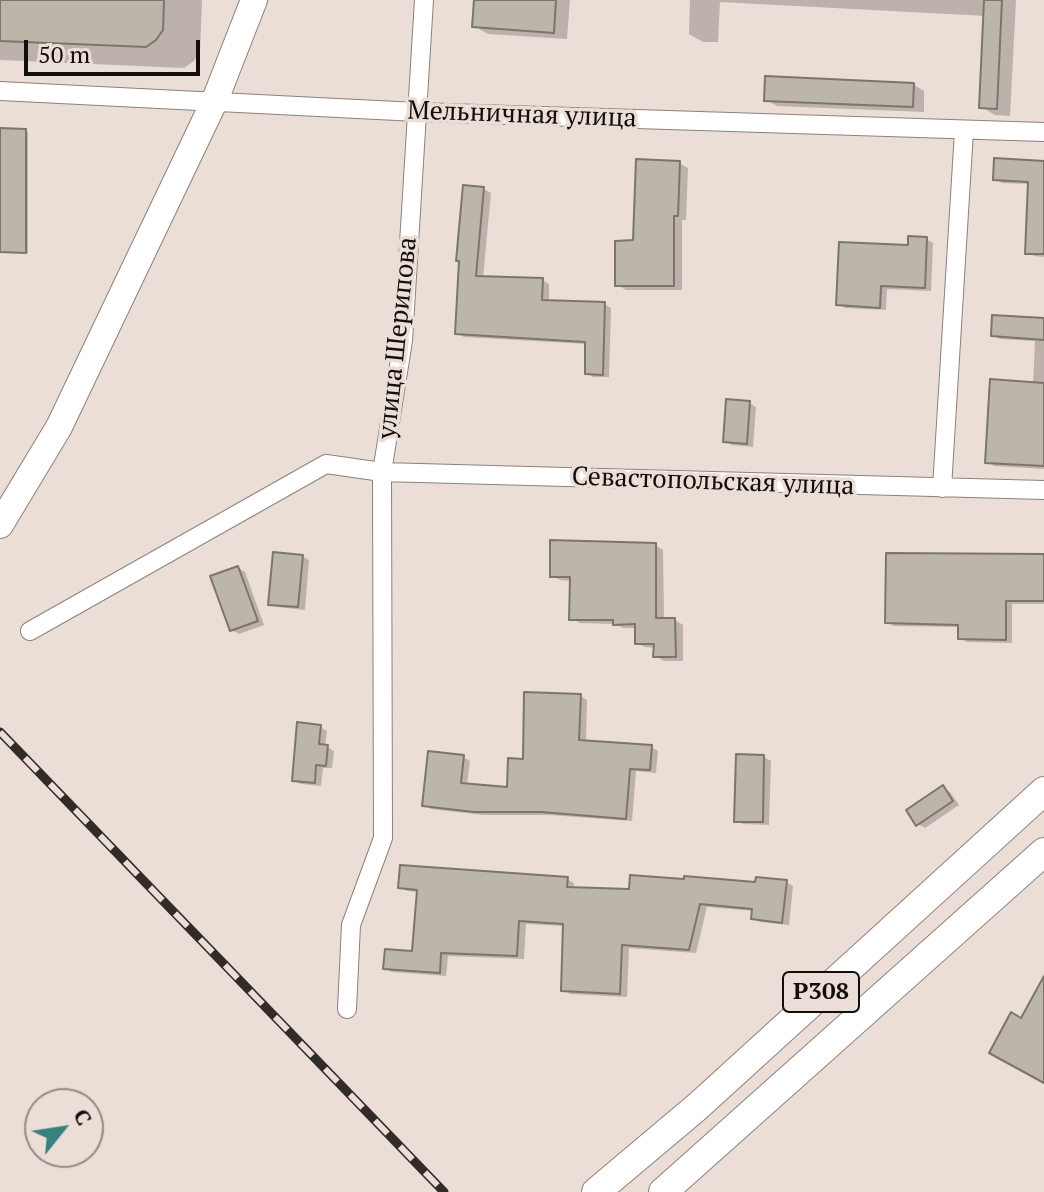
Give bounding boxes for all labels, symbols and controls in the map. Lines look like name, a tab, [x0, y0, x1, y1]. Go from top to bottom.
scale bar	[28, 24, 204, 74]
text: 50 m	[38, 38, 90, 70]
street label: Мельничная улица	[407, 95, 637, 135]
street label: улица Шерипова	[372, 235, 424, 441]
street label: Севастопольская улица	[571, 461, 855, 503]
road number: P308	[783, 972, 859, 1012]
north arrow	[24, 1088, 104, 1168]
text: С	[67, 1103, 100, 1130]

